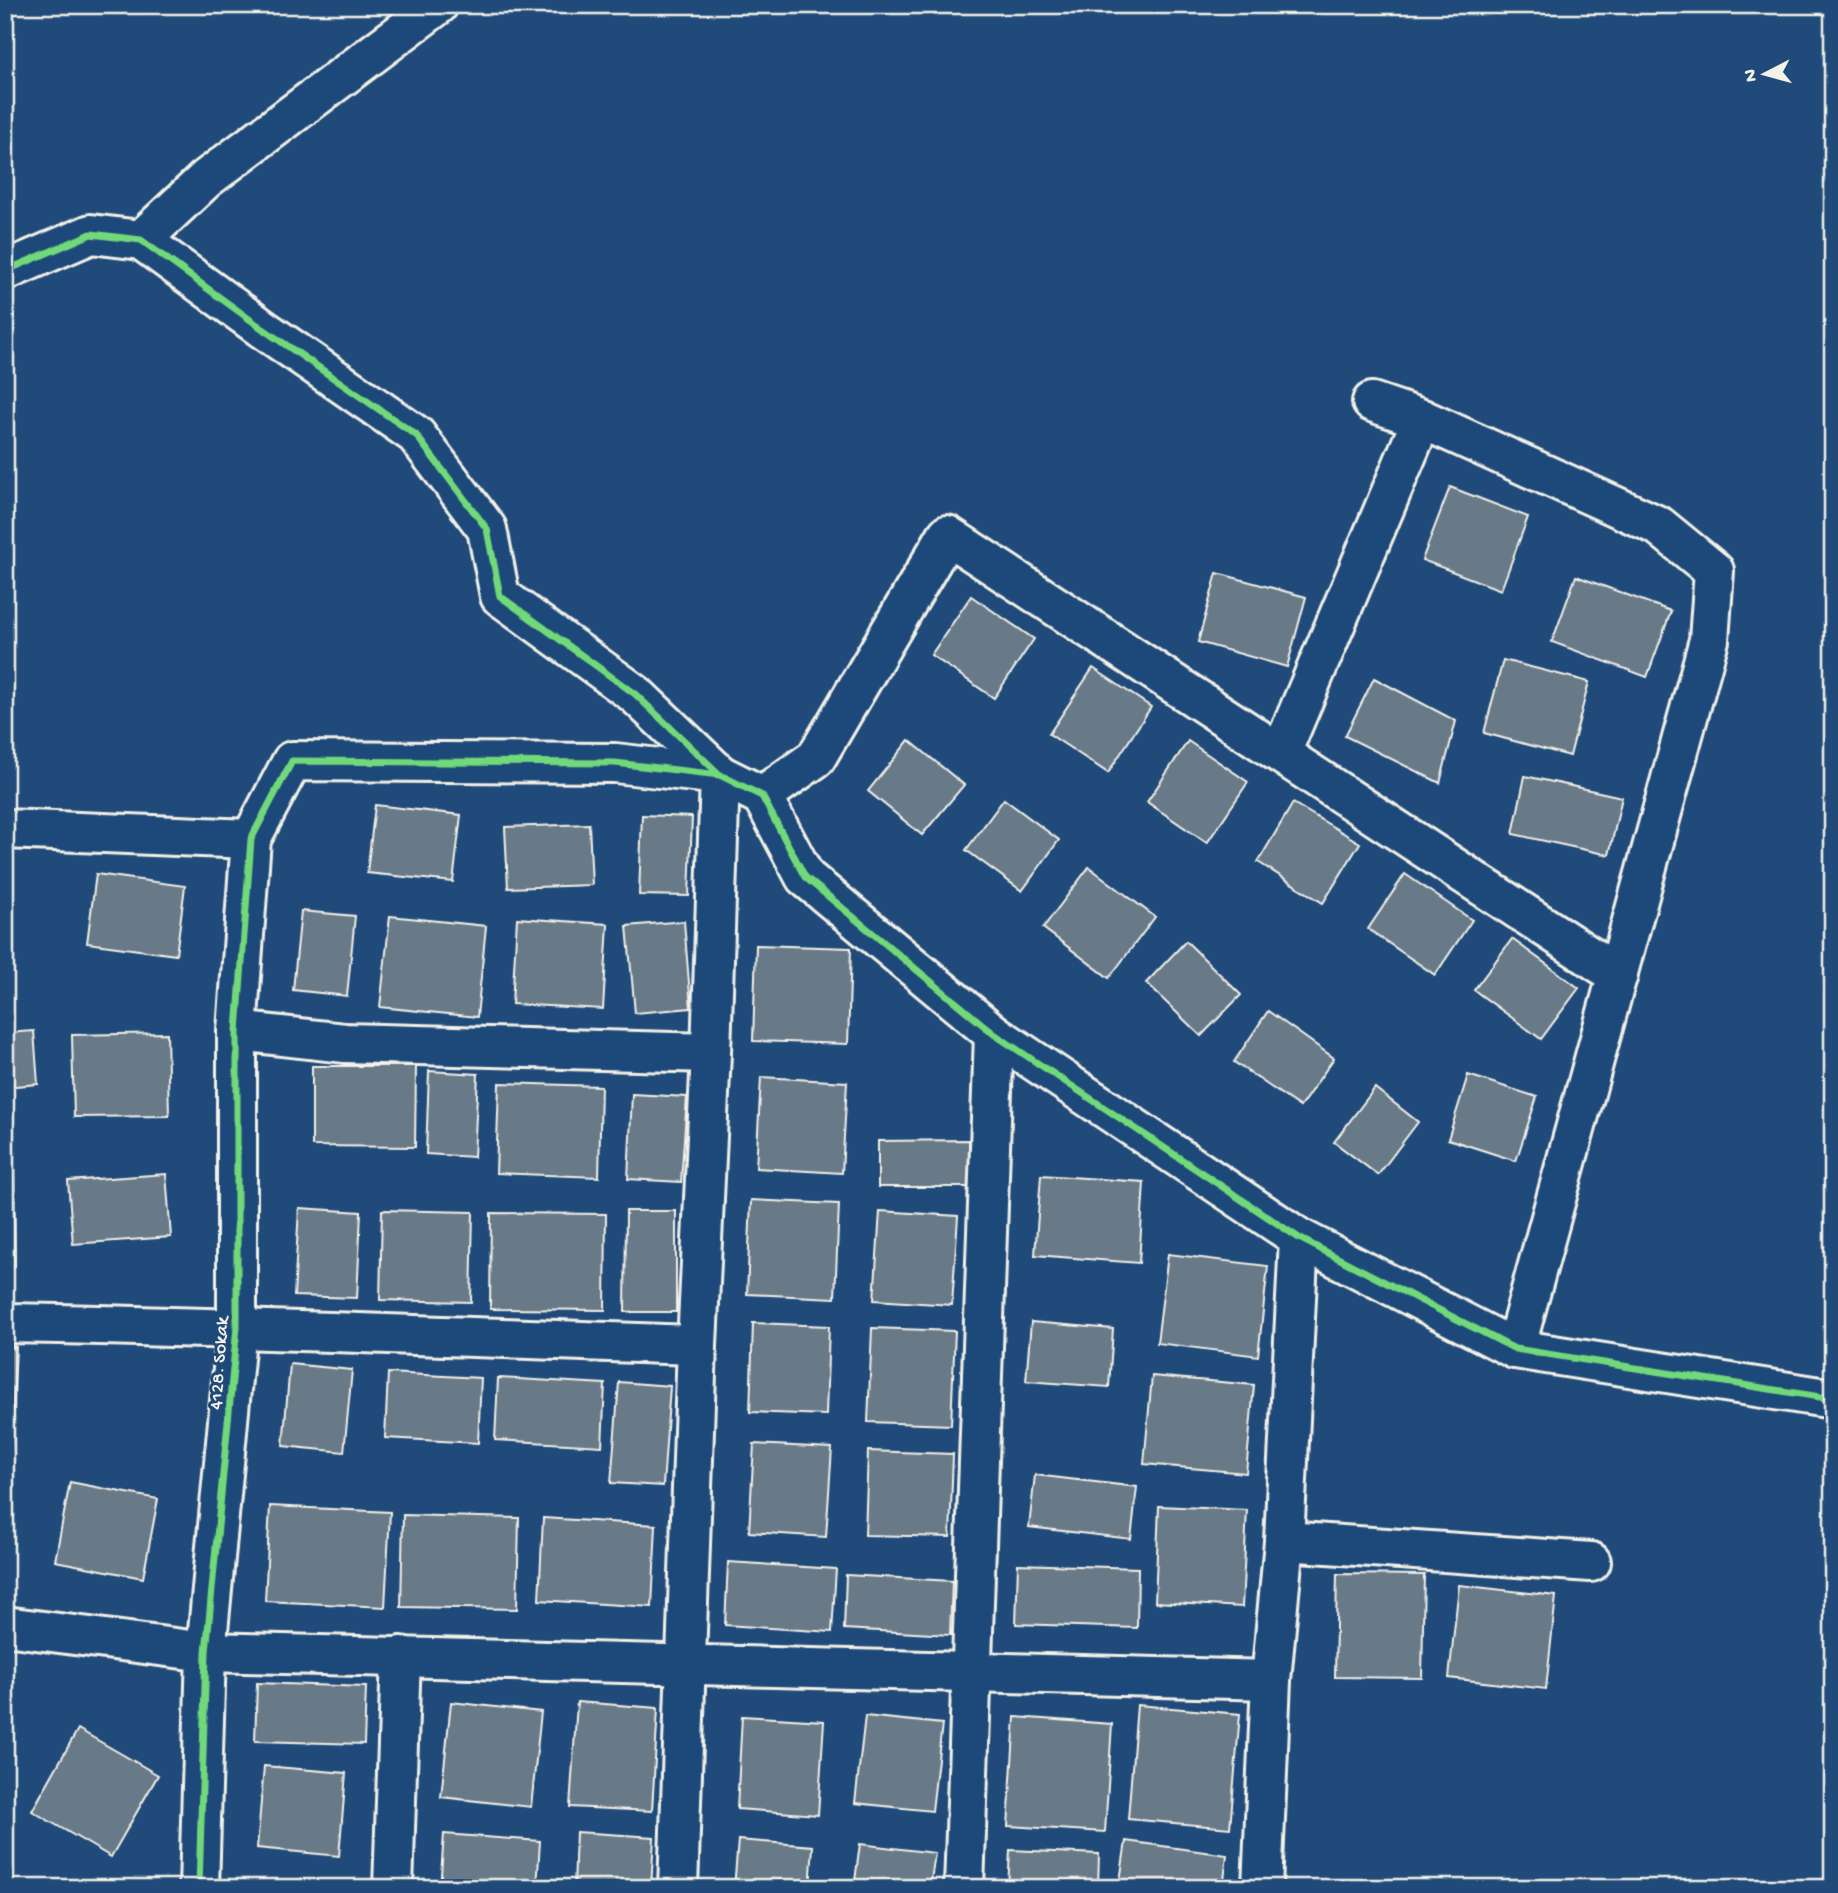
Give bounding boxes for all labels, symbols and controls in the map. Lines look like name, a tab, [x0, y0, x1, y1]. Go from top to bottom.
north arrow	[1730, 38, 1800, 108]
text: N	[1739, 68, 1764, 83]
street label: 4128. Sokak	[206, 1315, 235, 1410]

